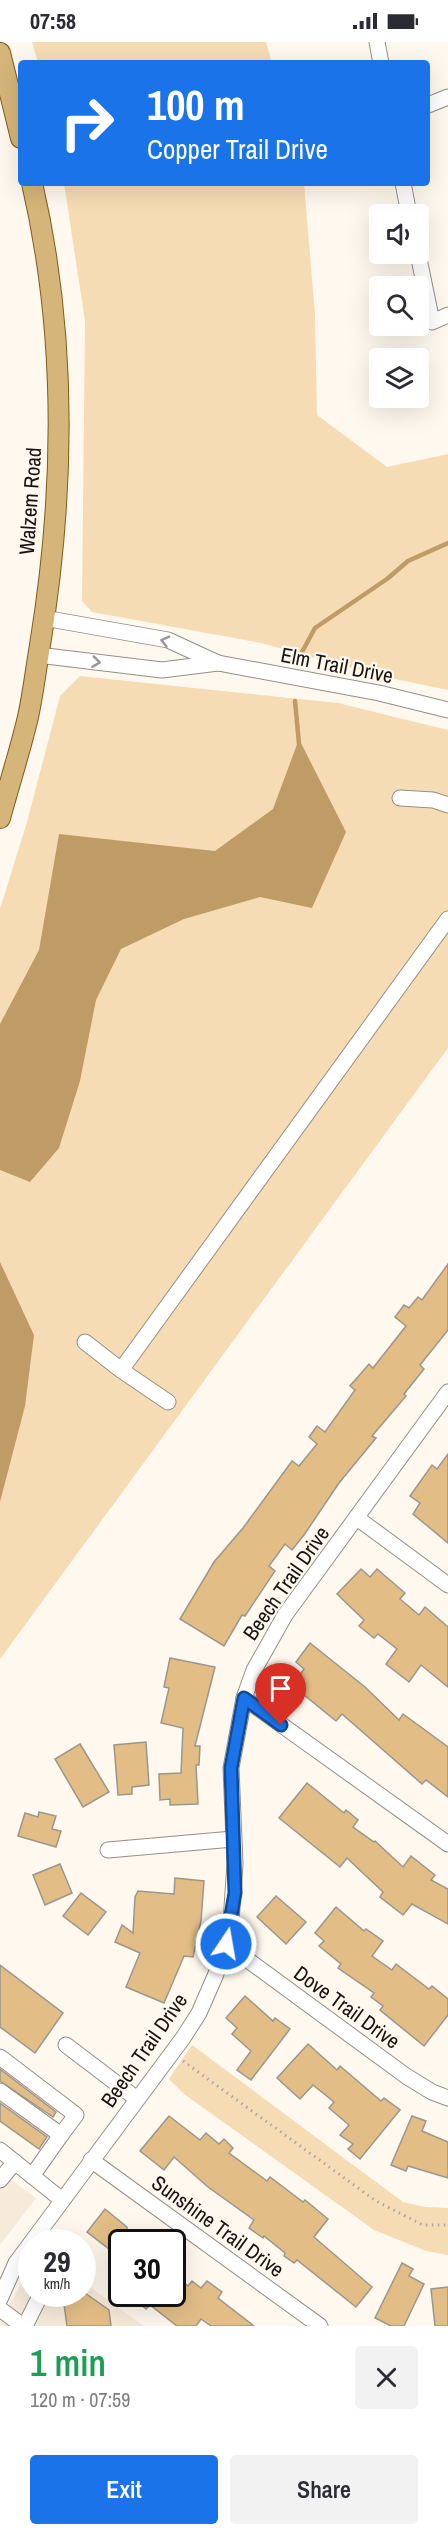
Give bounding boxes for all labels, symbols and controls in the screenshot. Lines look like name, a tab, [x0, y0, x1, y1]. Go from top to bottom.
text: 07:58	[30, 6, 76, 36]
text: 100 m	[147, 77, 245, 133]
icon: right	[48, 84, 126, 162]
text: Copper Trail Drive	[147, 131, 328, 167]
map controls	[369, 204, 429, 408]
button: sound	[369, 204, 429, 264]
button: search	[369, 276, 429, 336]
button: layers	[369, 348, 429, 408]
street label: Walzem Road	[12, 446, 48, 556]
one-way arrow	[160, 635, 170, 648]
street label: Elm Trail Drive	[278, 640, 396, 690]
one-way arrow	[92, 655, 101, 668]
street label: Beech Trail Drive	[236, 1520, 336, 1646]
pin	[255, 1663, 306, 1725]
icon: arrive	[264, 1672, 297, 1705]
position arrow	[194, 1912, 258, 1976]
street label: Dove Trail Drive	[288, 1959, 406, 2055]
street label: Beech Trail Drive	[94, 1987, 194, 2113]
street label: Sunshine Trail Drive	[146, 2168, 290, 2284]
speed limit sign: 30	[108, 2229, 186, 2307]
text: 29	[43, 2241, 71, 2281]
text: km/h	[44, 2273, 70, 2294]
text: 1 min	[30, 2339, 106, 2387]
button: close	[355, 2346, 418, 2409]
text: 120 m · 07:59	[30, 2386, 130, 2413]
button: Exit	[30, 2455, 218, 2524]
button: Share	[230, 2455, 418, 2524]

